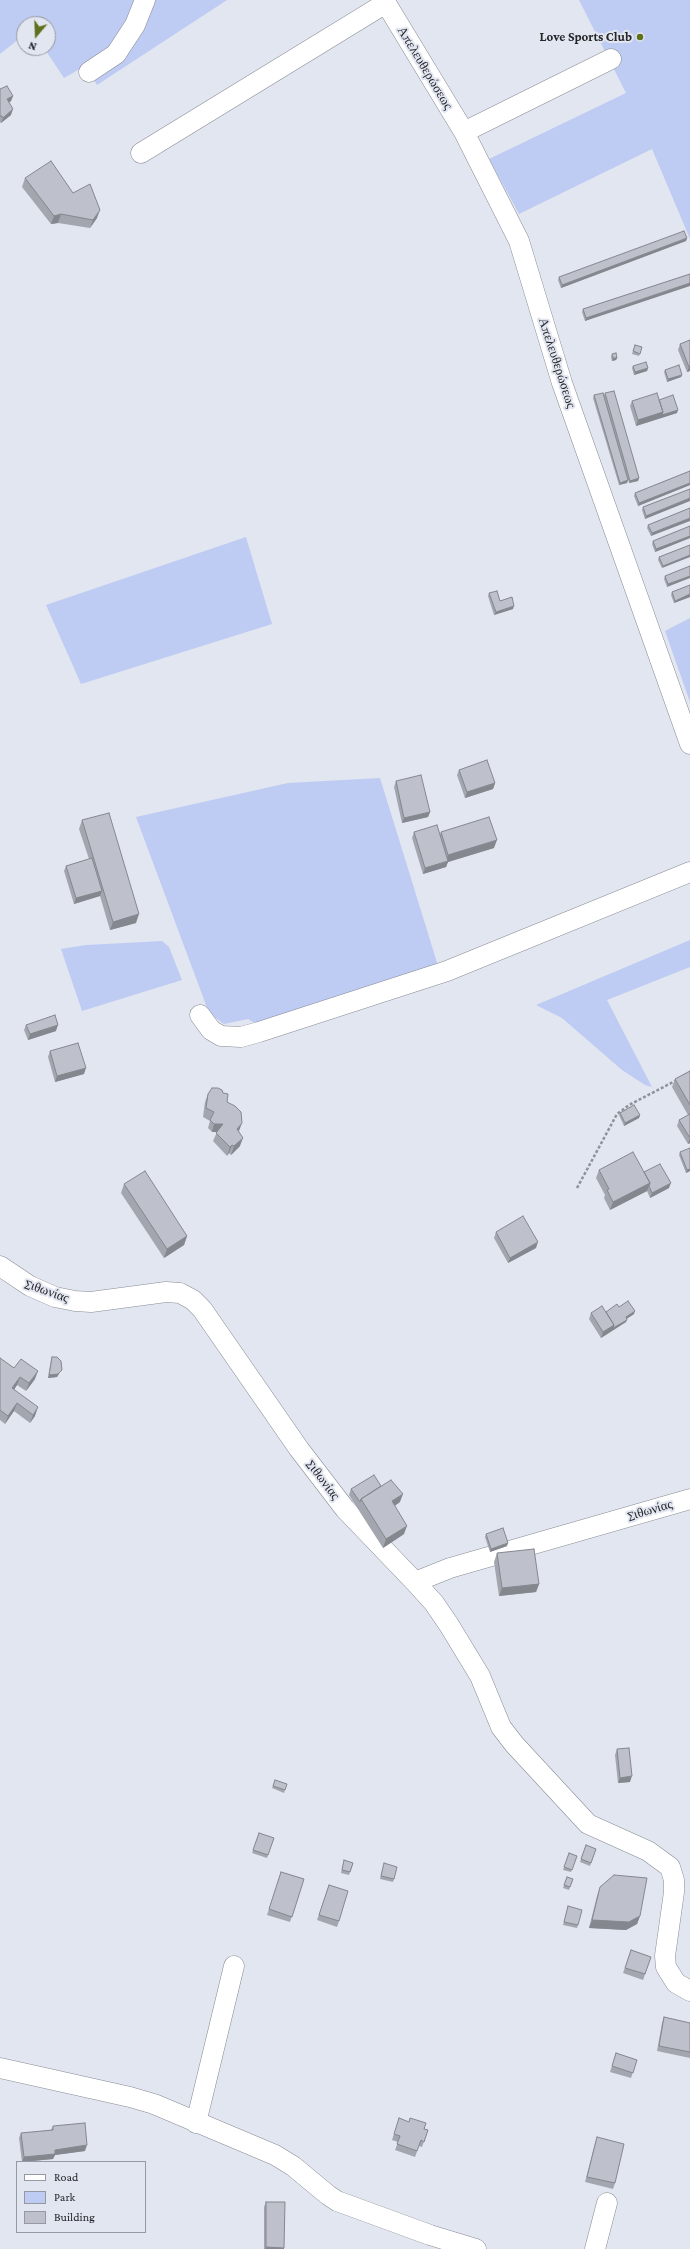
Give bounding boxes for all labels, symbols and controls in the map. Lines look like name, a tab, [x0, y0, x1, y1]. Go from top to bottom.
north arrow	[16, 16, 56, 56]
street label: Απελευθερώσεως	[394, 24, 456, 112]
place label: Love Sports Club	[540, 29, 632, 45]
marker: Love Sports Club	[635, 32, 645, 42]
text: N	[27, 40, 38, 53]
street label: Απελευθερώσεως	[535, 316, 579, 410]
street label: Σιθωνίας	[23, 1276, 71, 1306]
street label: Σιθωνίας	[303, 1457, 343, 1503]
street label: Σιθωνίας	[626, 1496, 674, 1524]
legend	[16, 2161, 146, 2233]
text: Road	[54, 2170, 78, 2184]
text: Park	[54, 2190, 75, 2204]
text: Building	[54, 2210, 95, 2224]

